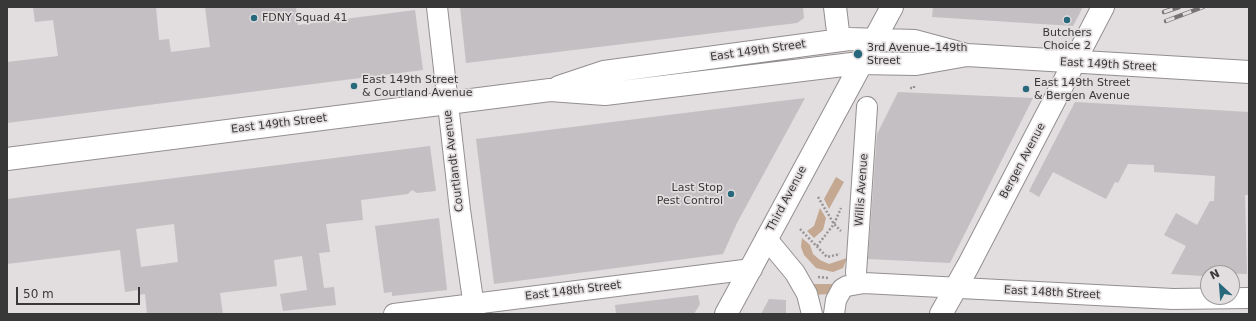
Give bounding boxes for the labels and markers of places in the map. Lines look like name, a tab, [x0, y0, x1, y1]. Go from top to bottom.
place label: FDNY Squad 41	[262, 11, 347, 25]
marker: FDNY Squad 41	[249, 13, 259, 23]
marker: Butchers Choice 2	[1062, 15, 1072, 25]
place label: Butchers Choice 2	[1043, 26, 1091, 52]
place label: 3rd Avenue–149th Street	[867, 41, 967, 67]
marker: 3rd Avenue–149th Street	[852, 48, 864, 60]
place label: East 149th Street & Courtland Avenue	[362, 73, 472, 99]
place label: East 149th Street & Bergen Avenue	[1034, 76, 1130, 102]
marker: East 149th Street & Courtland Avenue	[349, 81, 359, 91]
marker: East 149th Street & Bergen Avenue	[1021, 84, 1031, 94]
place label: Last Stop Pest Control	[657, 181, 723, 207]
marker: Last Stop Pest Control	[726, 189, 736, 199]

